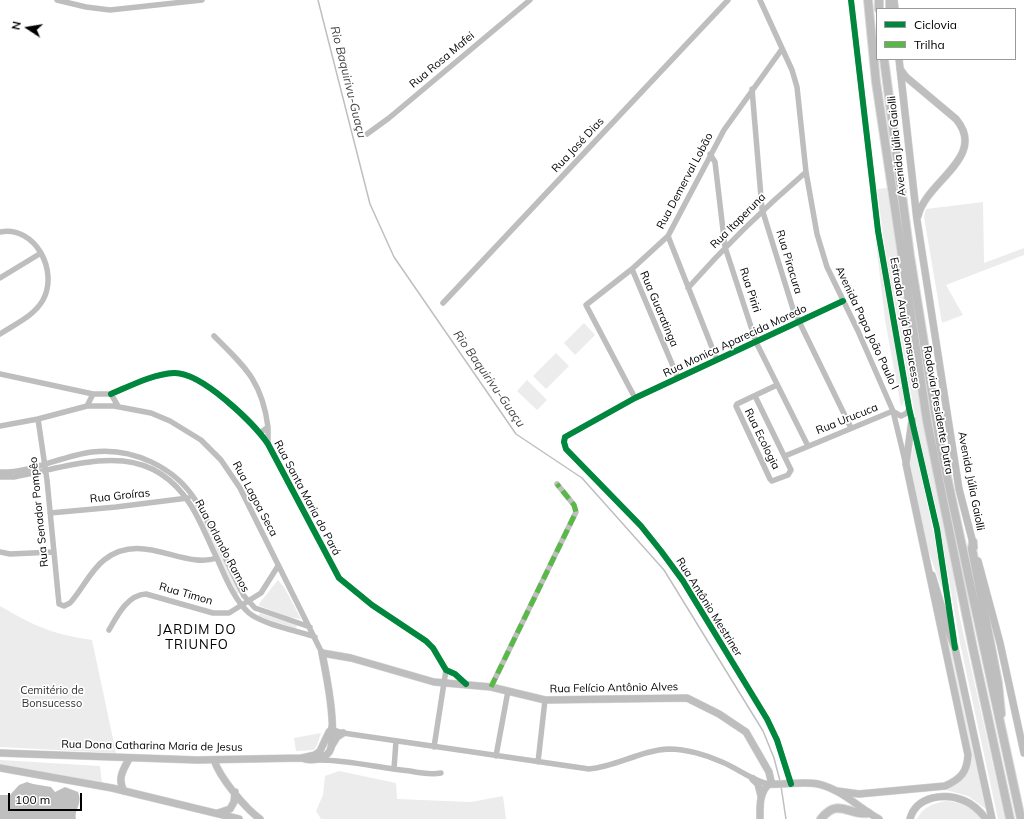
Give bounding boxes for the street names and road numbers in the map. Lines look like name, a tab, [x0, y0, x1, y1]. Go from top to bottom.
street label: Rua Rosa Mafei	[407, 29, 477, 91]
street label: Avenida Júlia Gaiolli	[885, 95, 909, 197]
street label: Rua José Dias	[549, 115, 607, 175]
street label: Rua Demerval Lobão	[654, 131, 716, 231]
street label: Rua Itaperuna	[708, 191, 768, 251]
street label: Rua Piracura	[773, 228, 805, 296]
street label: Estrada Arujá Bonsucesso	[887, 256, 923, 390]
street label: Avenida Papa João Paulo I	[833, 264, 901, 392]
street label: Rua Piriri	[737, 266, 763, 314]
street label: Rua Guaratinga	[637, 269, 681, 349]
street label: Rua Monica Aparecida Moredo	[661, 302, 809, 380]
street label: Rodovia Presidente Dutra	[920, 345, 956, 475]
street label: Rua Urucuca	[814, 401, 880, 437]
street label: Rua Ecologia	[742, 406, 782, 472]
street label: Avenida Júlia Gaiolli	[955, 430, 987, 532]
street label: Rua Santa Maria do Pará	[271, 438, 343, 558]
street label: Rua Senador Pompêo	[27, 456, 51, 568]
street label: Rua Lagoa Seca	[230, 459, 280, 539]
street label: Rua Groíras	[89, 486, 151, 506]
street label: Rua Orlando Ramos	[192, 497, 252, 595]
street label: Rua Antônio Mestriner	[673, 555, 745, 659]
street label: Rua Timon	[158, 580, 214, 608]
street label: Rua Felício Antônio Alves	[550, 680, 678, 696]
street label: Rua Dona Catharina Maria de Jesus	[61, 738, 243, 754]

